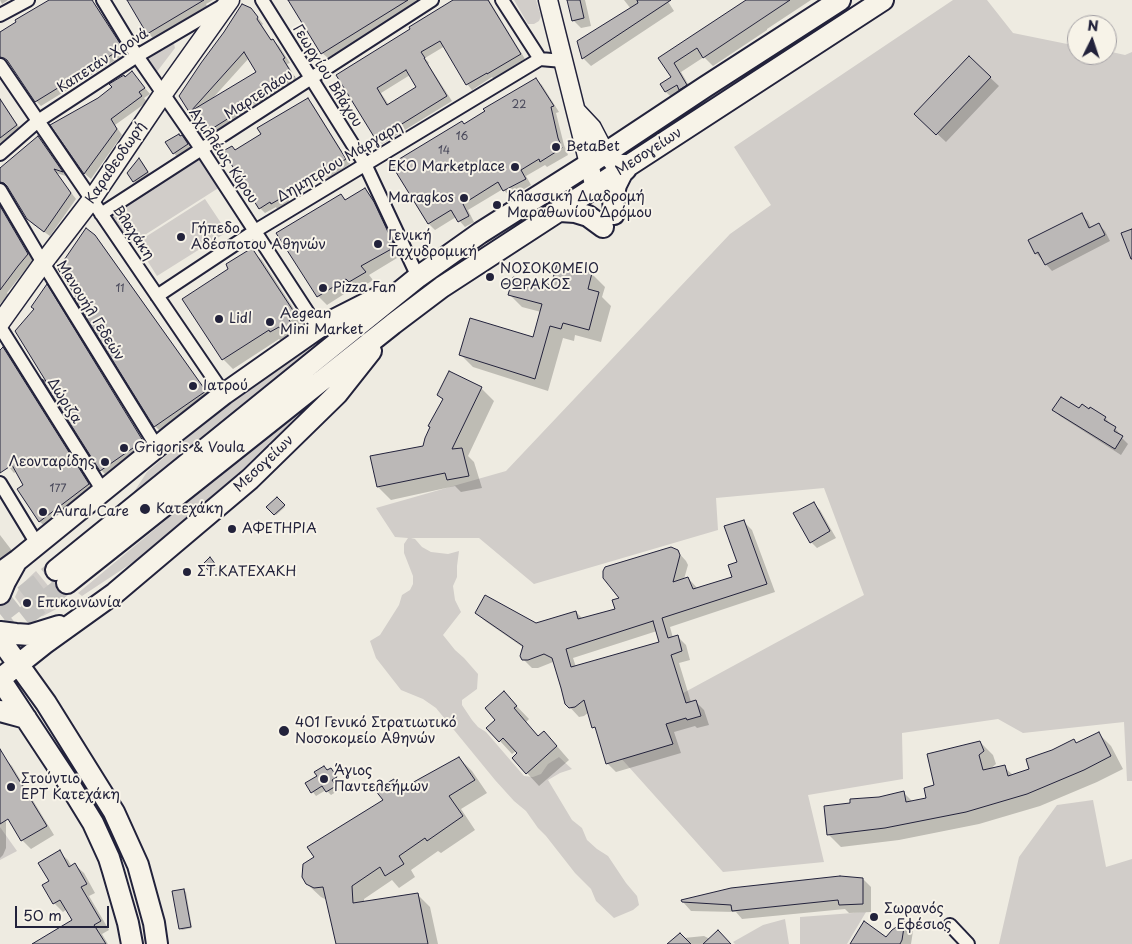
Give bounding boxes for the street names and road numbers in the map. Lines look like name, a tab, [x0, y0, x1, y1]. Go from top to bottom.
street label: Γεωργίου Βλάχου	[289, 22, 365, 130]
street label: Καπετάν Χρονά	[54, 25, 152, 97]
street label: Μαρτελάου	[222, 67, 296, 123]
street label: Αχιλλέως Κύρου	[185, 105, 261, 207]
street label: Δημητρίου Μάργαρη	[274, 118, 406, 206]
street label: Καραθεοδωρή	[82, 119, 150, 207]
street label: Μεσογείων	[613, 124, 685, 180]
street label: Βλαχάκη	[109, 203, 157, 263]
street label: Μανουήλ Γεδεών	[52, 258, 128, 364]
street label: Δώριζα	[43, 375, 85, 427]
street label: Μεσογείων	[231, 432, 297, 496]

